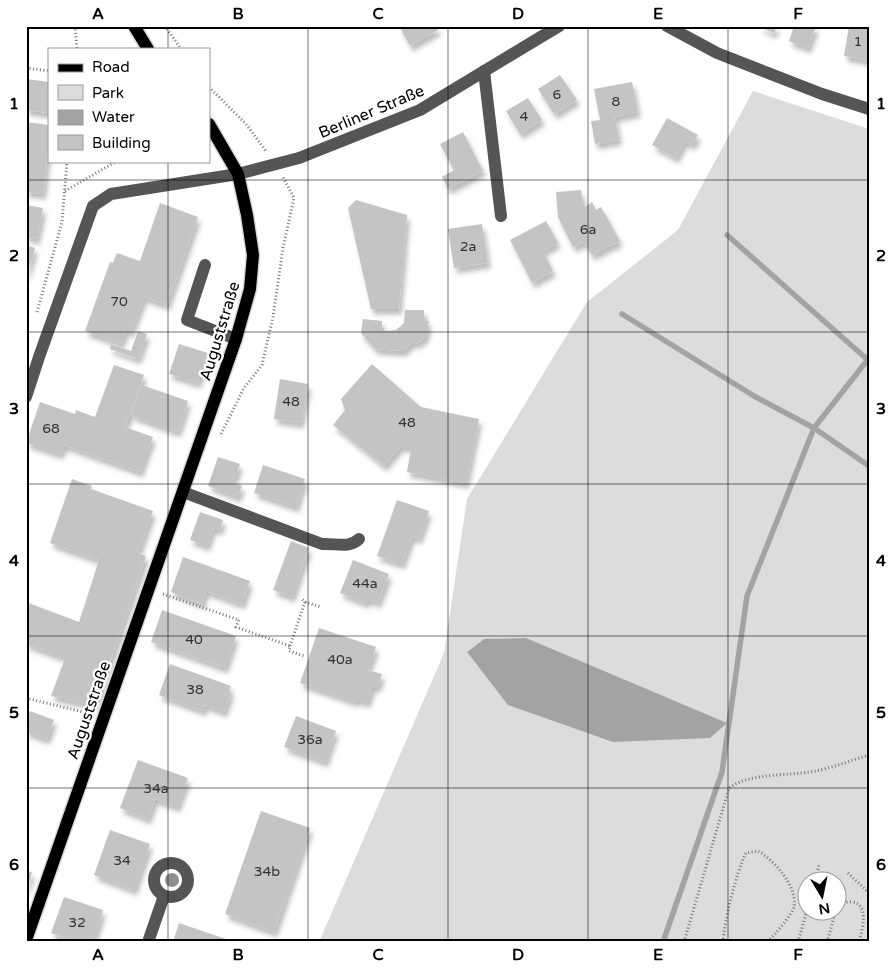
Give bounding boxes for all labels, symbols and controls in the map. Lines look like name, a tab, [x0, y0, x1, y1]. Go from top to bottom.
text: A	[92, 4, 104, 24]
text: B	[232, 4, 244, 24]
text: C	[372, 4, 384, 24]
text: D	[512, 4, 524, 24]
text: E	[653, 4, 663, 24]
text: F	[793, 4, 803, 24]
house number: 1	[854, 33, 862, 50]
legend	[48, 48, 210, 162]
text: Road	[92, 58, 130, 76]
street label: Berliner Straße	[316, 81, 427, 143]
text: Park	[92, 84, 124, 102]
house number: 6	[553, 86, 562, 103]
house number: 8	[612, 93, 621, 110]
text: 1	[9, 94, 19, 114]
text: 1	[876, 94, 886, 114]
text: Water	[92, 108, 135, 126]
house number: 4	[520, 108, 529, 125]
text: Building	[92, 134, 151, 152]
house number: 6a	[580, 221, 596, 238]
house number: 2a	[460, 238, 476, 255]
text: 2	[9, 246, 19, 266]
text: 2	[876, 246, 886, 266]
street label: Auguststraße	[195, 279, 245, 383]
house number: 70	[110, 293, 128, 310]
house number: 48	[282, 393, 300, 410]
text: 3	[9, 399, 19, 419]
text: 3	[876, 399, 886, 419]
house number: 48	[398, 414, 416, 431]
house number: 68	[42, 420, 60, 437]
text: 4	[9, 551, 19, 571]
text: 4	[876, 551, 886, 571]
house number: 44a	[352, 575, 378, 592]
house number: 40	[185, 631, 203, 648]
house number: 40a	[327, 651, 353, 668]
street label: Auguststraße	[63, 659, 115, 762]
house number: 38	[186, 681, 204, 698]
text: 5	[9, 703, 19, 723]
text: 5	[876, 703, 886, 723]
house number: 36a	[297, 731, 323, 748]
house number: 34a	[143, 780, 169, 797]
house number: 34	[113, 852, 131, 869]
text: 6	[9, 855, 19, 875]
text: 6	[876, 855, 886, 875]
house number: 34b	[254, 863, 280, 880]
north arrow	[798, 870, 848, 920]
text: N	[817, 899, 831, 918]
house number: 32	[68, 914, 86, 931]
text: A	[92, 945, 104, 965]
text: B	[232, 945, 244, 965]
text: C	[372, 945, 384, 965]
text: D	[512, 945, 524, 965]
text: E	[653, 945, 663, 965]
text: F	[793, 945, 803, 965]

